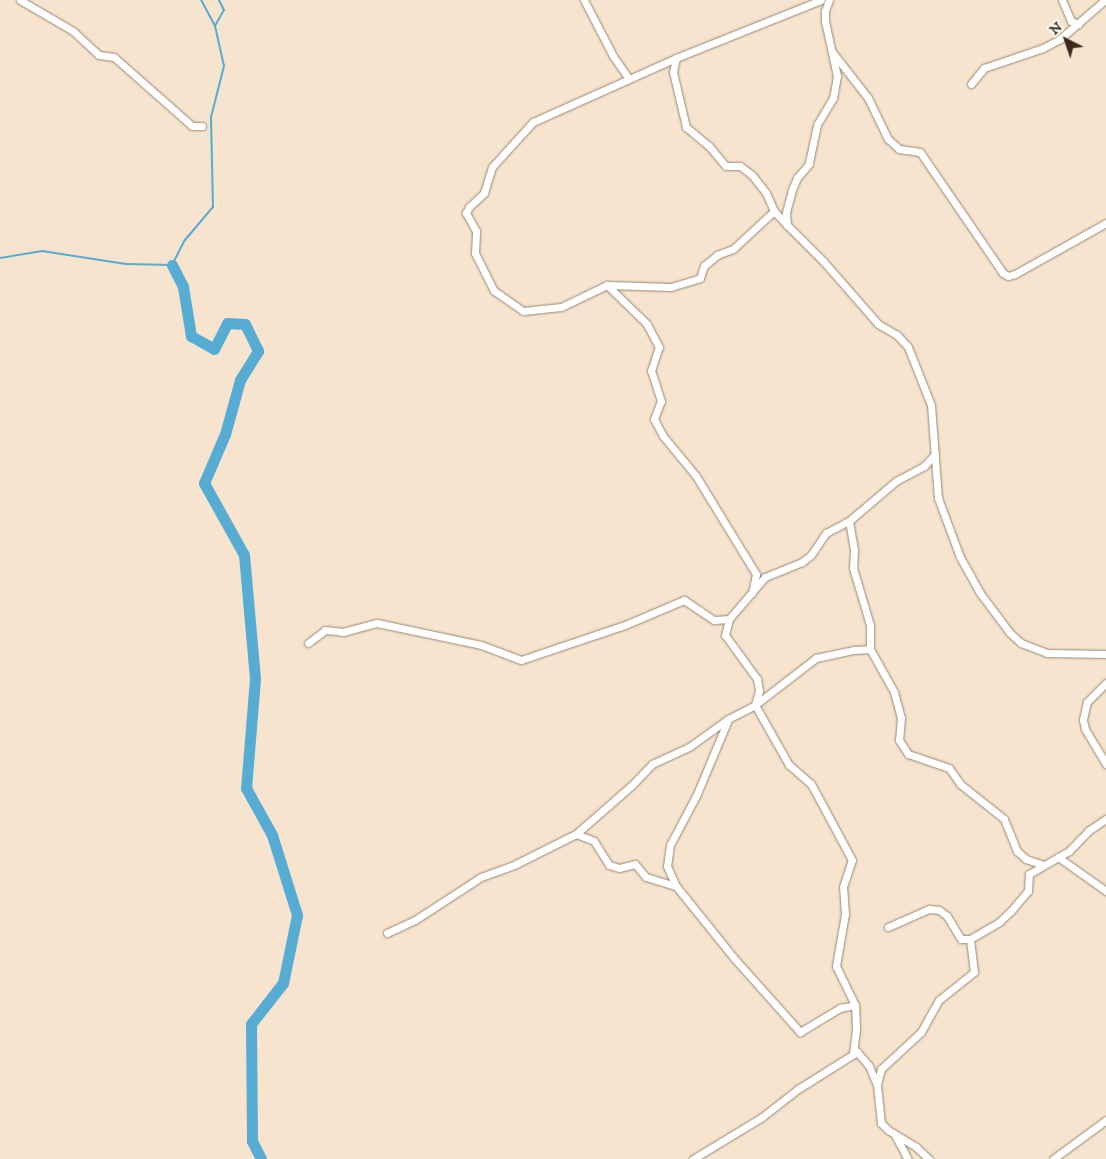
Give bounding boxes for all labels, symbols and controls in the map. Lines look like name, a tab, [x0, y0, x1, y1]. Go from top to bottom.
north arrow	[1041, 15, 1091, 65]
text: N	[1046, 18, 1066, 39]

